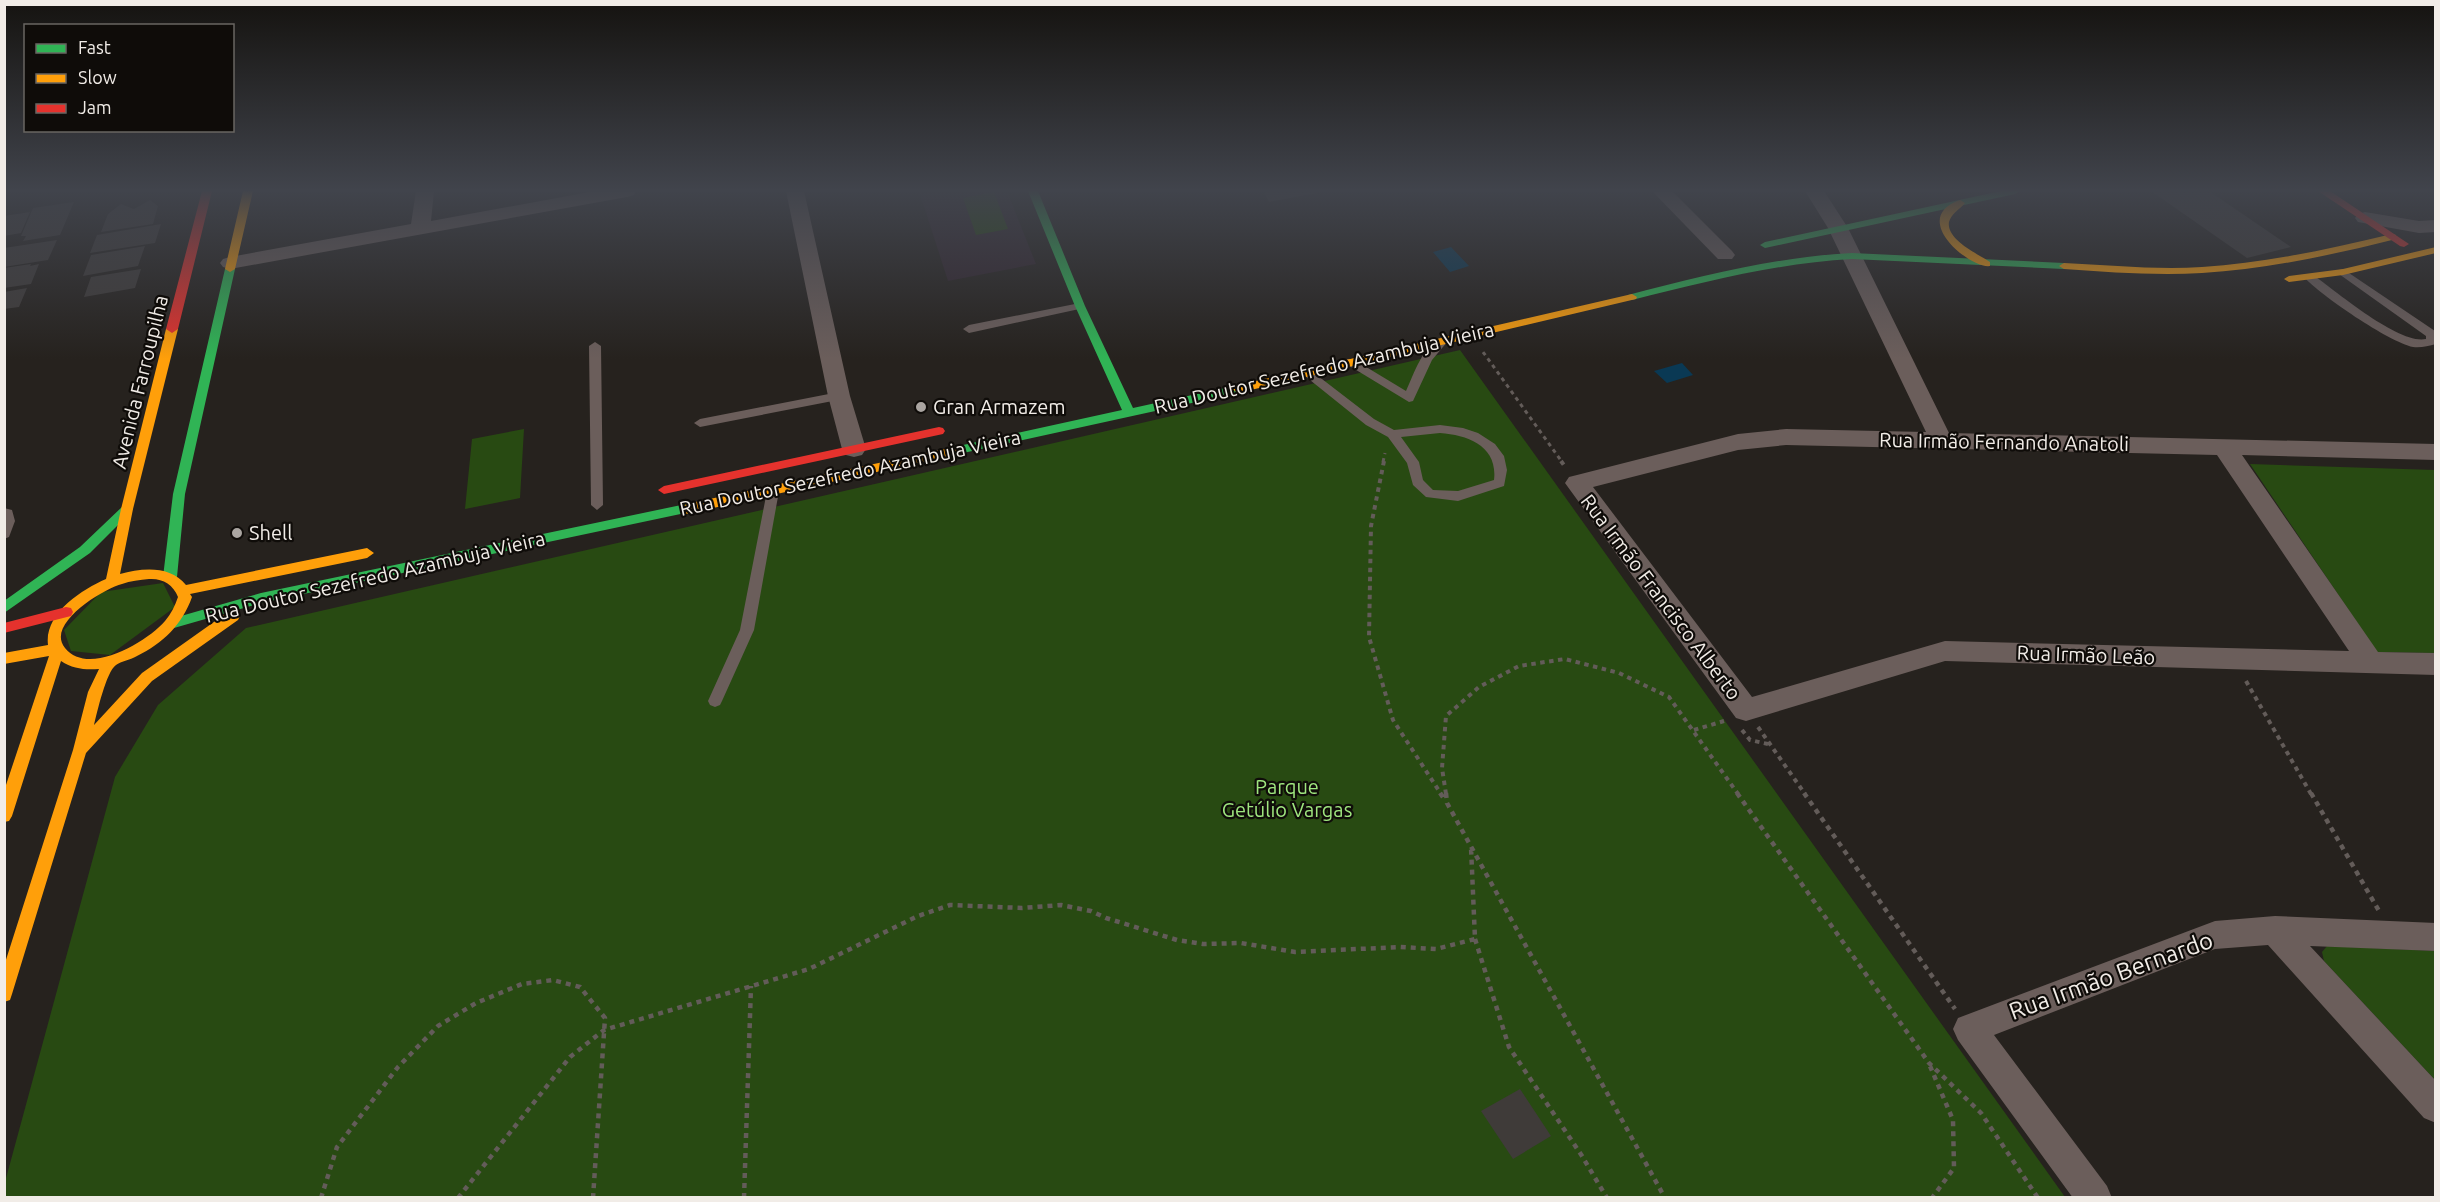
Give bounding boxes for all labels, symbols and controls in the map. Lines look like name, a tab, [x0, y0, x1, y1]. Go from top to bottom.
legend	[24, 24, 234, 132]
text: Fast	[78, 37, 111, 57]
text: Slow	[78, 67, 117, 87]
text: Jam	[78, 97, 112, 117]
street label: Avenida Farroupilha	[107, 293, 172, 471]
street label: Rua Doutor Sezefredo Azambuja Vieira	[1152, 317, 1496, 418]
place label: Gran Armazem	[933, 395, 1066, 418]
marker: Gran Armazem	[914, 400, 928, 414]
street label: Rua Doutor Sezefredo Azambuja Vieira	[677, 425, 1023, 520]
street label: Rua Irmão Fernando Anatoli	[1879, 428, 2129, 455]
street label: Rua Irmão Francisco Alberto	[1577, 489, 1746, 704]
place label: Shell	[249, 521, 292, 544]
street label: Rua Doutor Sezefredo Azambuja Vieira	[203, 526, 547, 627]
marker: Shell	[230, 526, 244, 540]
street label: Rua Irmão Leão	[2016, 641, 2156, 668]
park label: Parque Getúlio Vargas	[1222, 775, 1352, 821]
street label: Rua Irmão Bernardo	[2005, 926, 2217, 1025]

